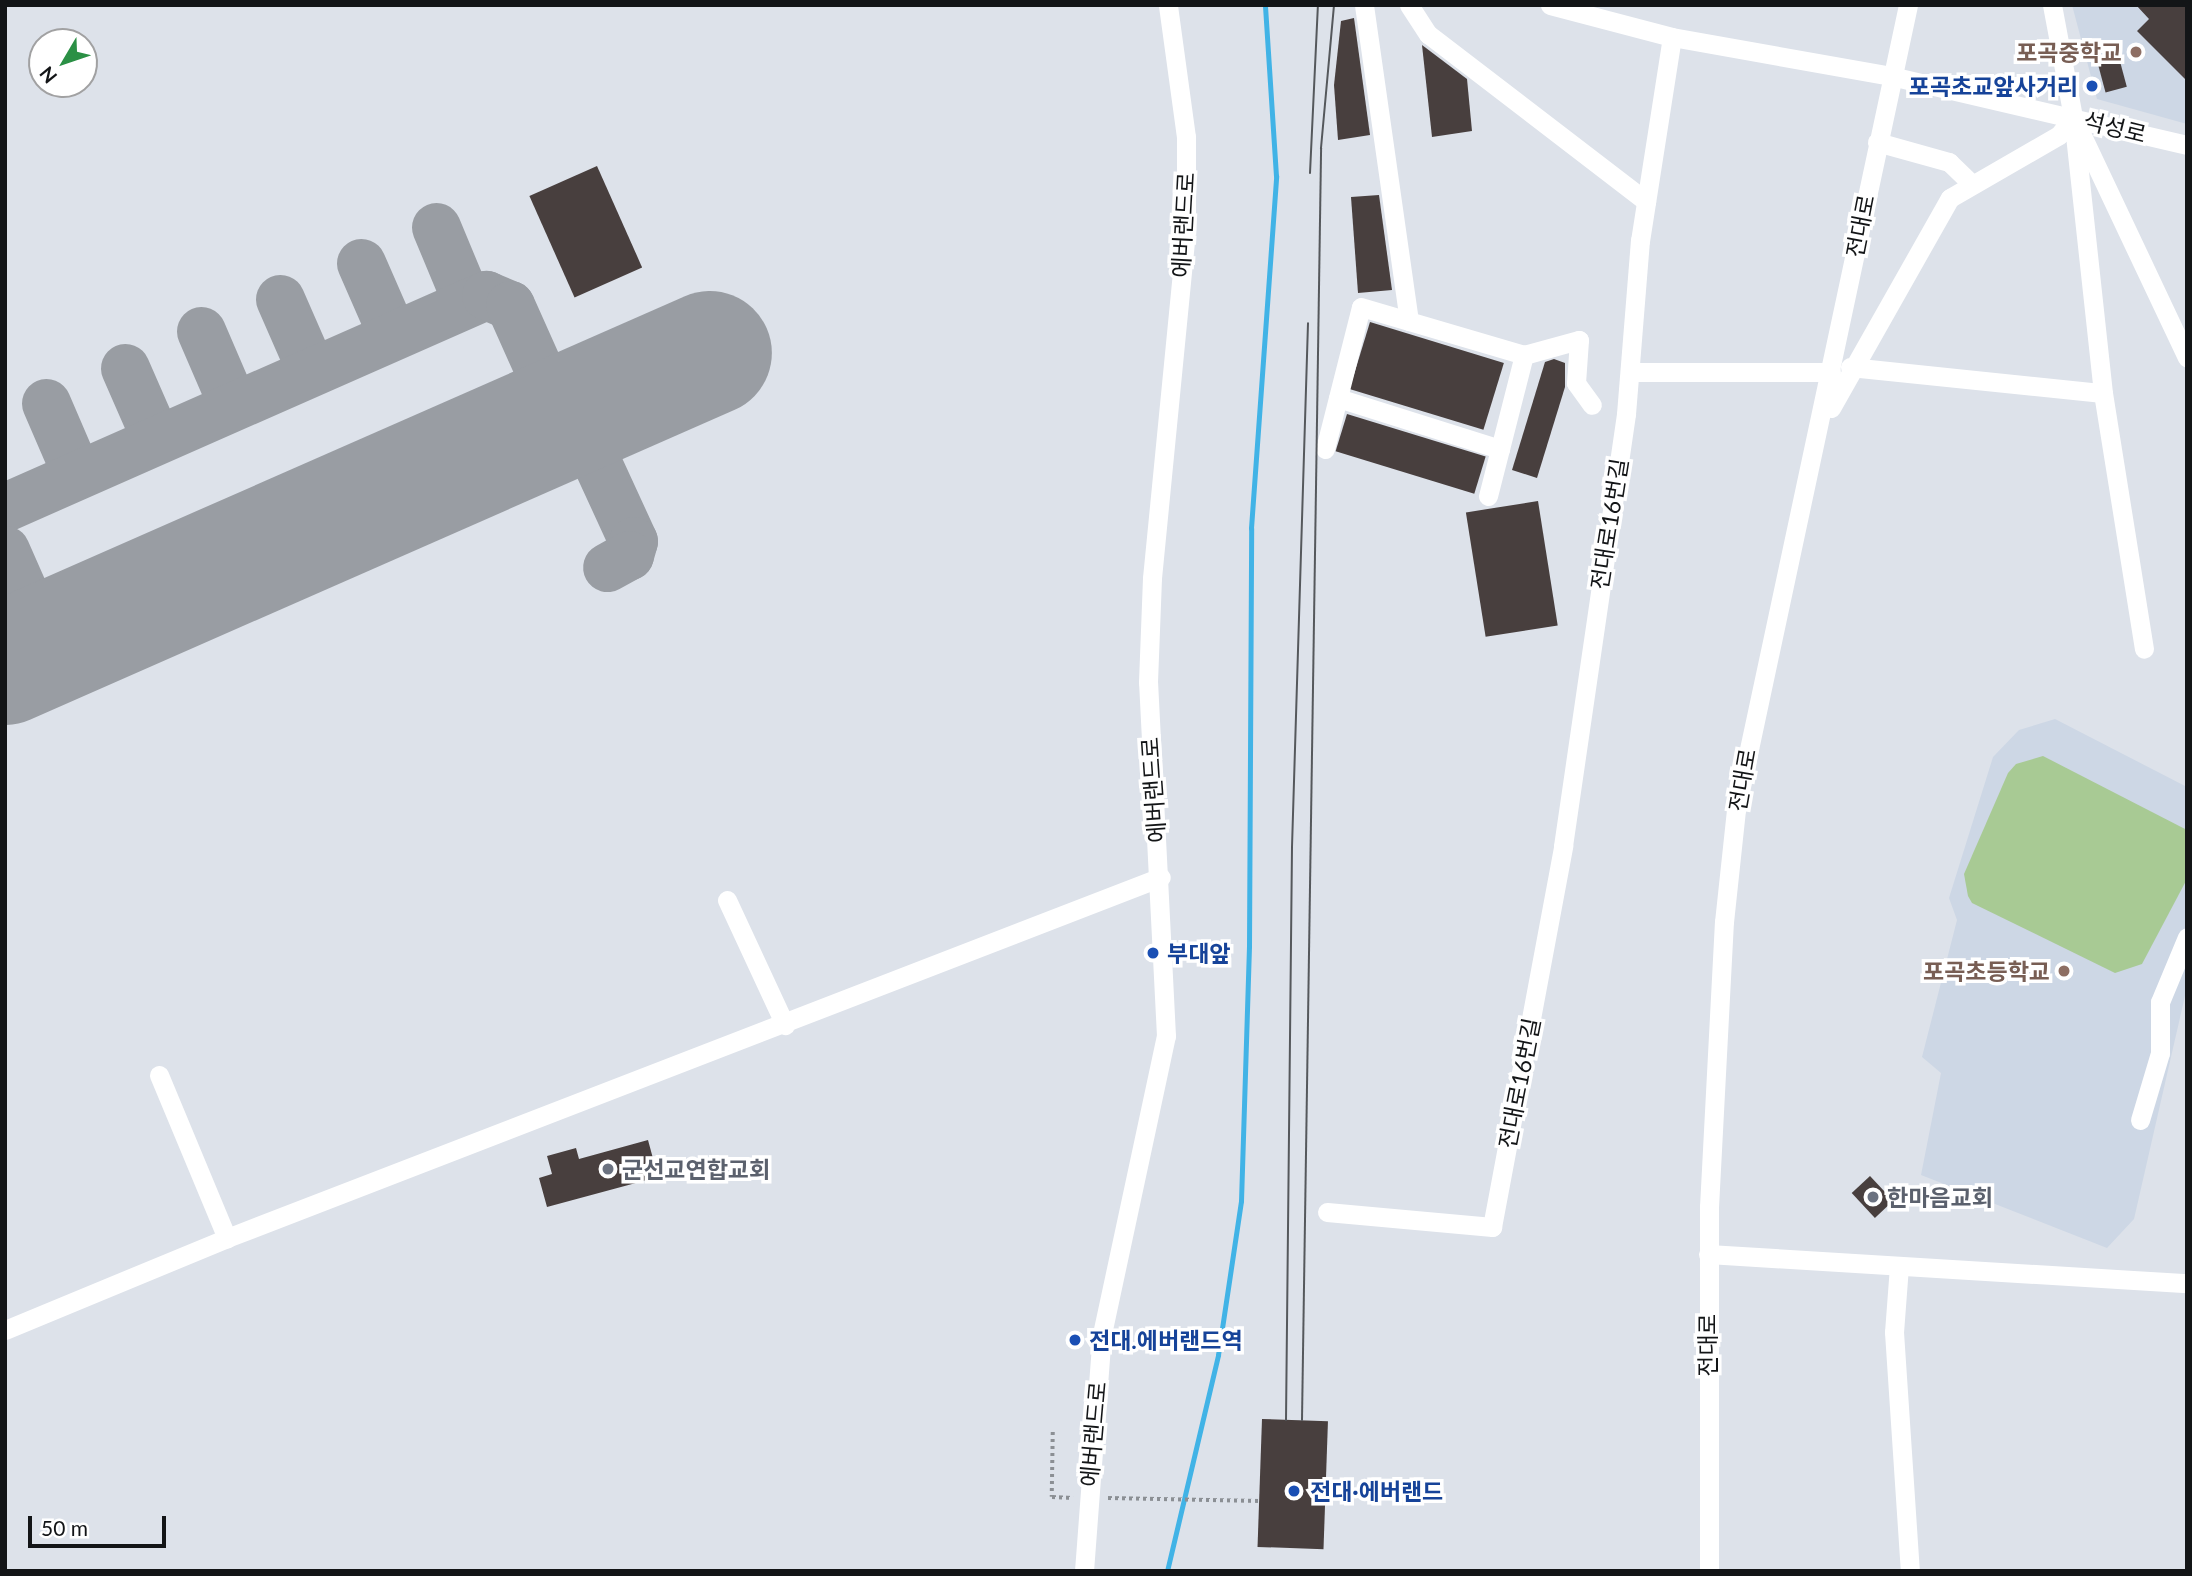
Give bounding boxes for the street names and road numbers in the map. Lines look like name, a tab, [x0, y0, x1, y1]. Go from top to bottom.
street label: 석성로	[2081, 106, 2149, 148]
street label: 에버랜드로	[1166, 171, 1200, 279]
street label: 전대로	[1840, 192, 1880, 260]
street label: 전대로16번길	[1585, 456, 1633, 592]
street label: 에버랜드로	[1136, 736, 1170, 844]
street label: 전대로	[1723, 746, 1761, 814]
street label: 전대로16번길	[1493, 1015, 1545, 1151]
street label: 전대로	[1693, 1313, 1721, 1377]
street label: 에버랜드로	[1075, 1380, 1111, 1488]

